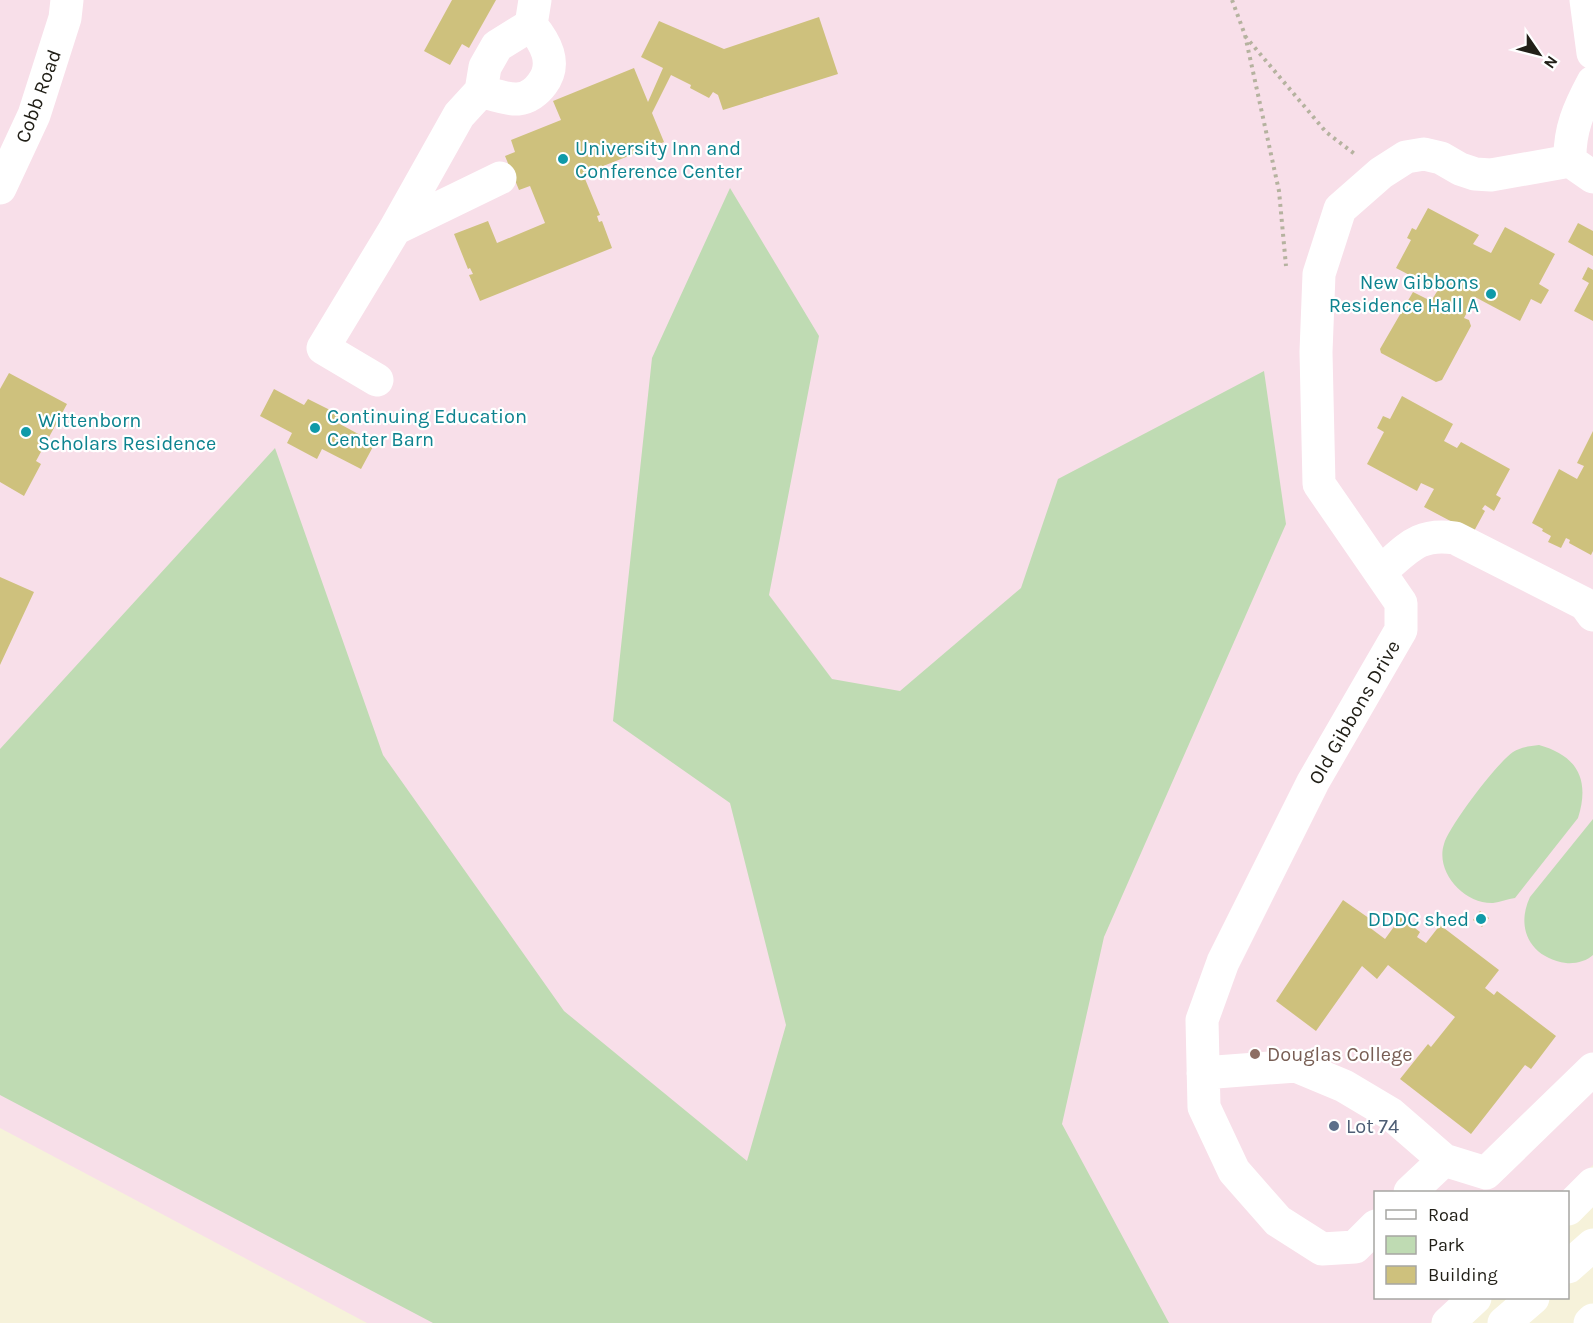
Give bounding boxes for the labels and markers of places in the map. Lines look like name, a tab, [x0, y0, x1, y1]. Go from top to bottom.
place label: University Inn and Conference Center	[575, 137, 743, 183]
marker: University Inn and Conference Center	[556, 152, 570, 166]
place label: New Gibbons Residence Hall A	[1329, 271, 1479, 317]
marker: New Gibbons Residence Hall A	[1484, 287, 1498, 301]
place label: Continuing Education Center Barn	[327, 405, 527, 451]
place label: Wittenborn Scholars Residence	[38, 409, 216, 455]
marker: Continuing Education Center Barn	[308, 421, 322, 435]
marker: Wittenborn Scholars Residence	[19, 425, 33, 439]
place label: DDDC shed	[1368, 908, 1469, 931]
marker: DDDC shed	[1474, 912, 1488, 926]
place label: Douglas College	[1267, 1043, 1413, 1066]
marker: Douglas College	[1248, 1047, 1262, 1061]
place label: Lot 74	[1346, 1115, 1399, 1138]
marker: Lot 74	[1327, 1119, 1341, 1133]

